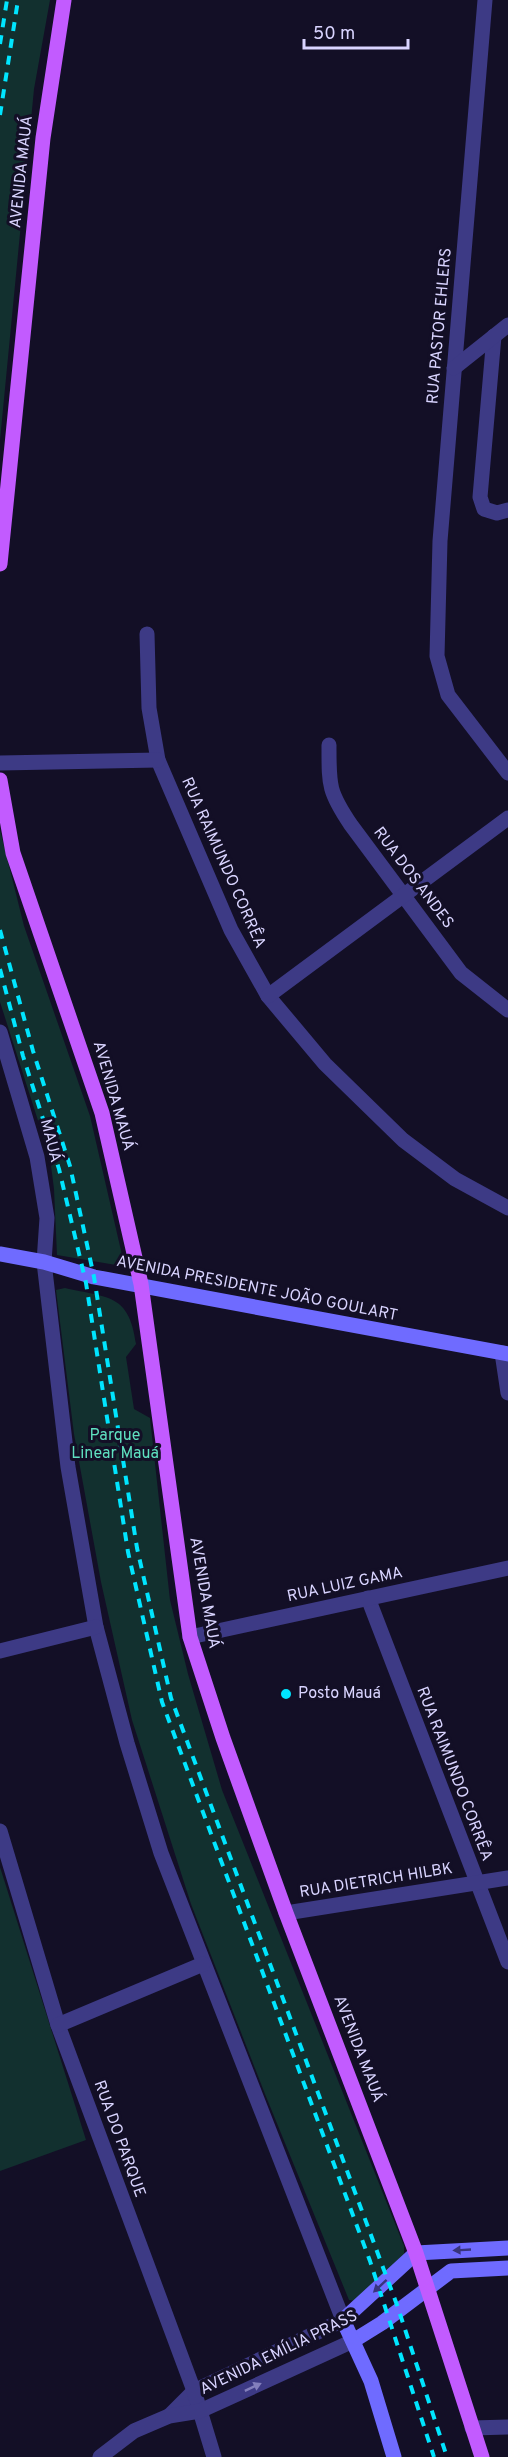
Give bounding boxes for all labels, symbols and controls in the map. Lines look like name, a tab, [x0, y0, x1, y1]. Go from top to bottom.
scale bar	[304, 12, 408, 50]
text: 50 m	[313, 23, 355, 46]
street label: AVENIDA MAUÁ	[4, 114, 38, 229]
street label: RUA PASTOR EHLERS	[423, 247, 457, 405]
street label: RUA RAIMUNDO CORRÊA	[176, 774, 272, 952]
street label: RUA DOS ANDES	[368, 823, 458, 933]
street label: AVENIDA MAUÁ	[88, 1038, 140, 1153]
street label: MAUÁ	[35, 1117, 67, 1165]
street label: AVENIDA PRESIDENTE JOÃO GOULART	[115, 1249, 400, 1326]
park label: Parque Linear Mauá	[71, 1426, 159, 1464]
street label: AVENIDA MAUÁ	[184, 1535, 226, 1650]
street label: RUA LUIZ GAMA	[285, 1563, 405, 1607]
street label: RUA RAIMUNDO CORRÊA	[411, 1683, 498, 1864]
place label: Posto Mauá	[298, 1684, 381, 1704]
marker: Posto Mauá	[279, 1687, 293, 1701]
street label: RUA DIETRICH HILBK	[298, 1859, 454, 1903]
street label: AVENIDA MAUÁ	[328, 1992, 389, 2105]
street label: RUA DO PARQUE	[89, 2078, 149, 2200]
one-way arrow	[453, 2246, 472, 2255]
one-way arrow	[373, 2279, 388, 2292]
street label: AVENIDA EMÍLIA PRASS	[196, 2304, 361, 2400]
one-way arrow	[245, 2382, 262, 2391]

